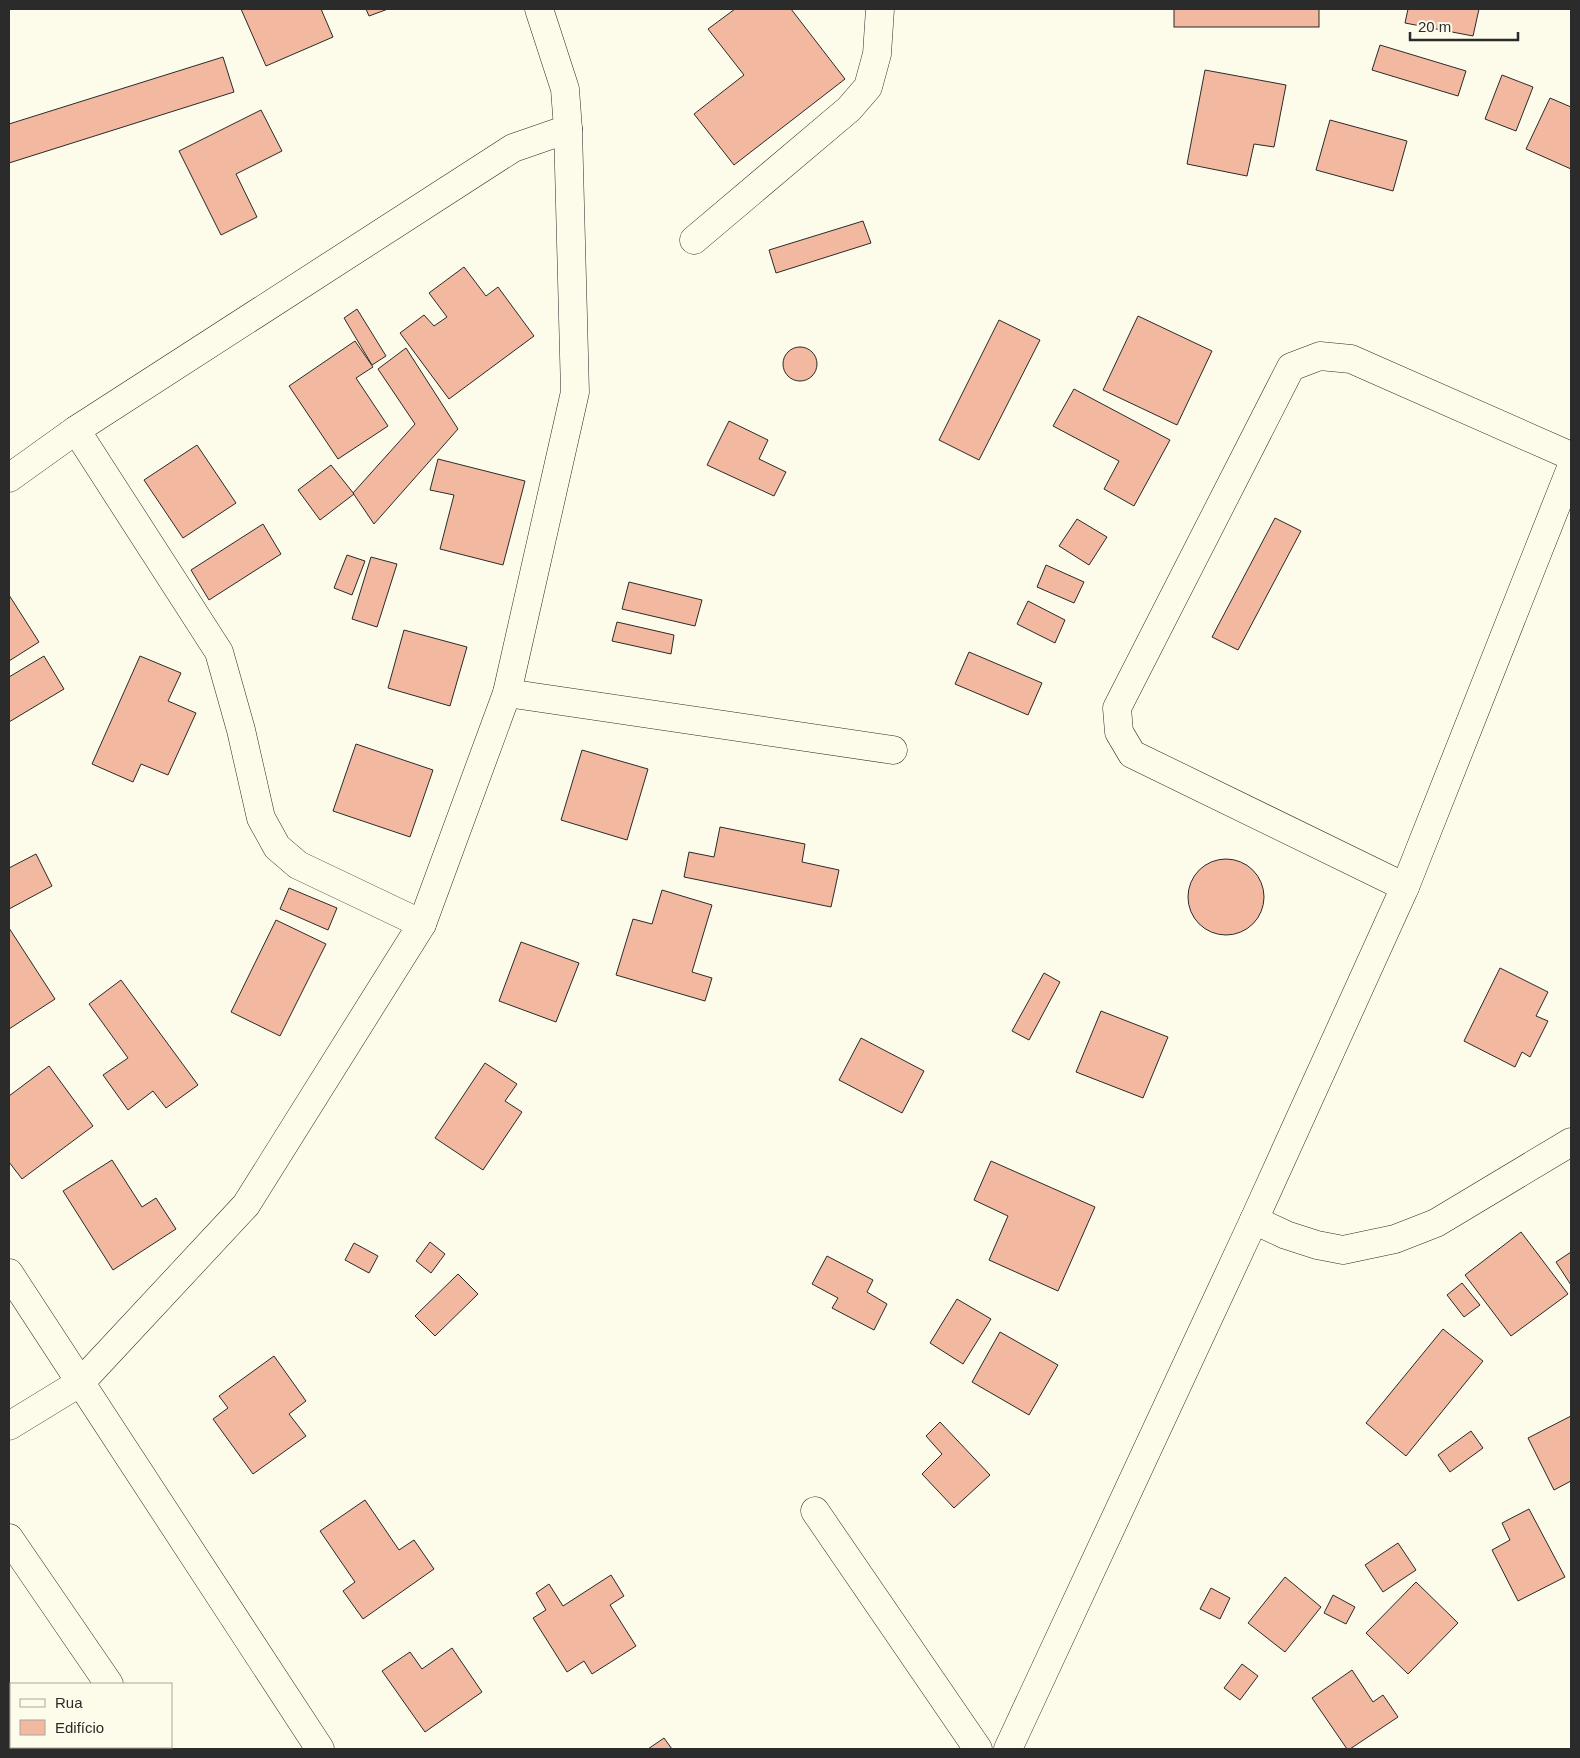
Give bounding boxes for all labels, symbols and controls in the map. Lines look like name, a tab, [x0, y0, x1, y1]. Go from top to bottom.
scale bar	[1410, 10, 1518, 42]
text: 20 m	[1418, 18, 1451, 35]
legend	[10, 1683, 172, 1748]
text: Rua	[55, 1694, 83, 1711]
text: Edifício	[55, 1719, 104, 1736]

